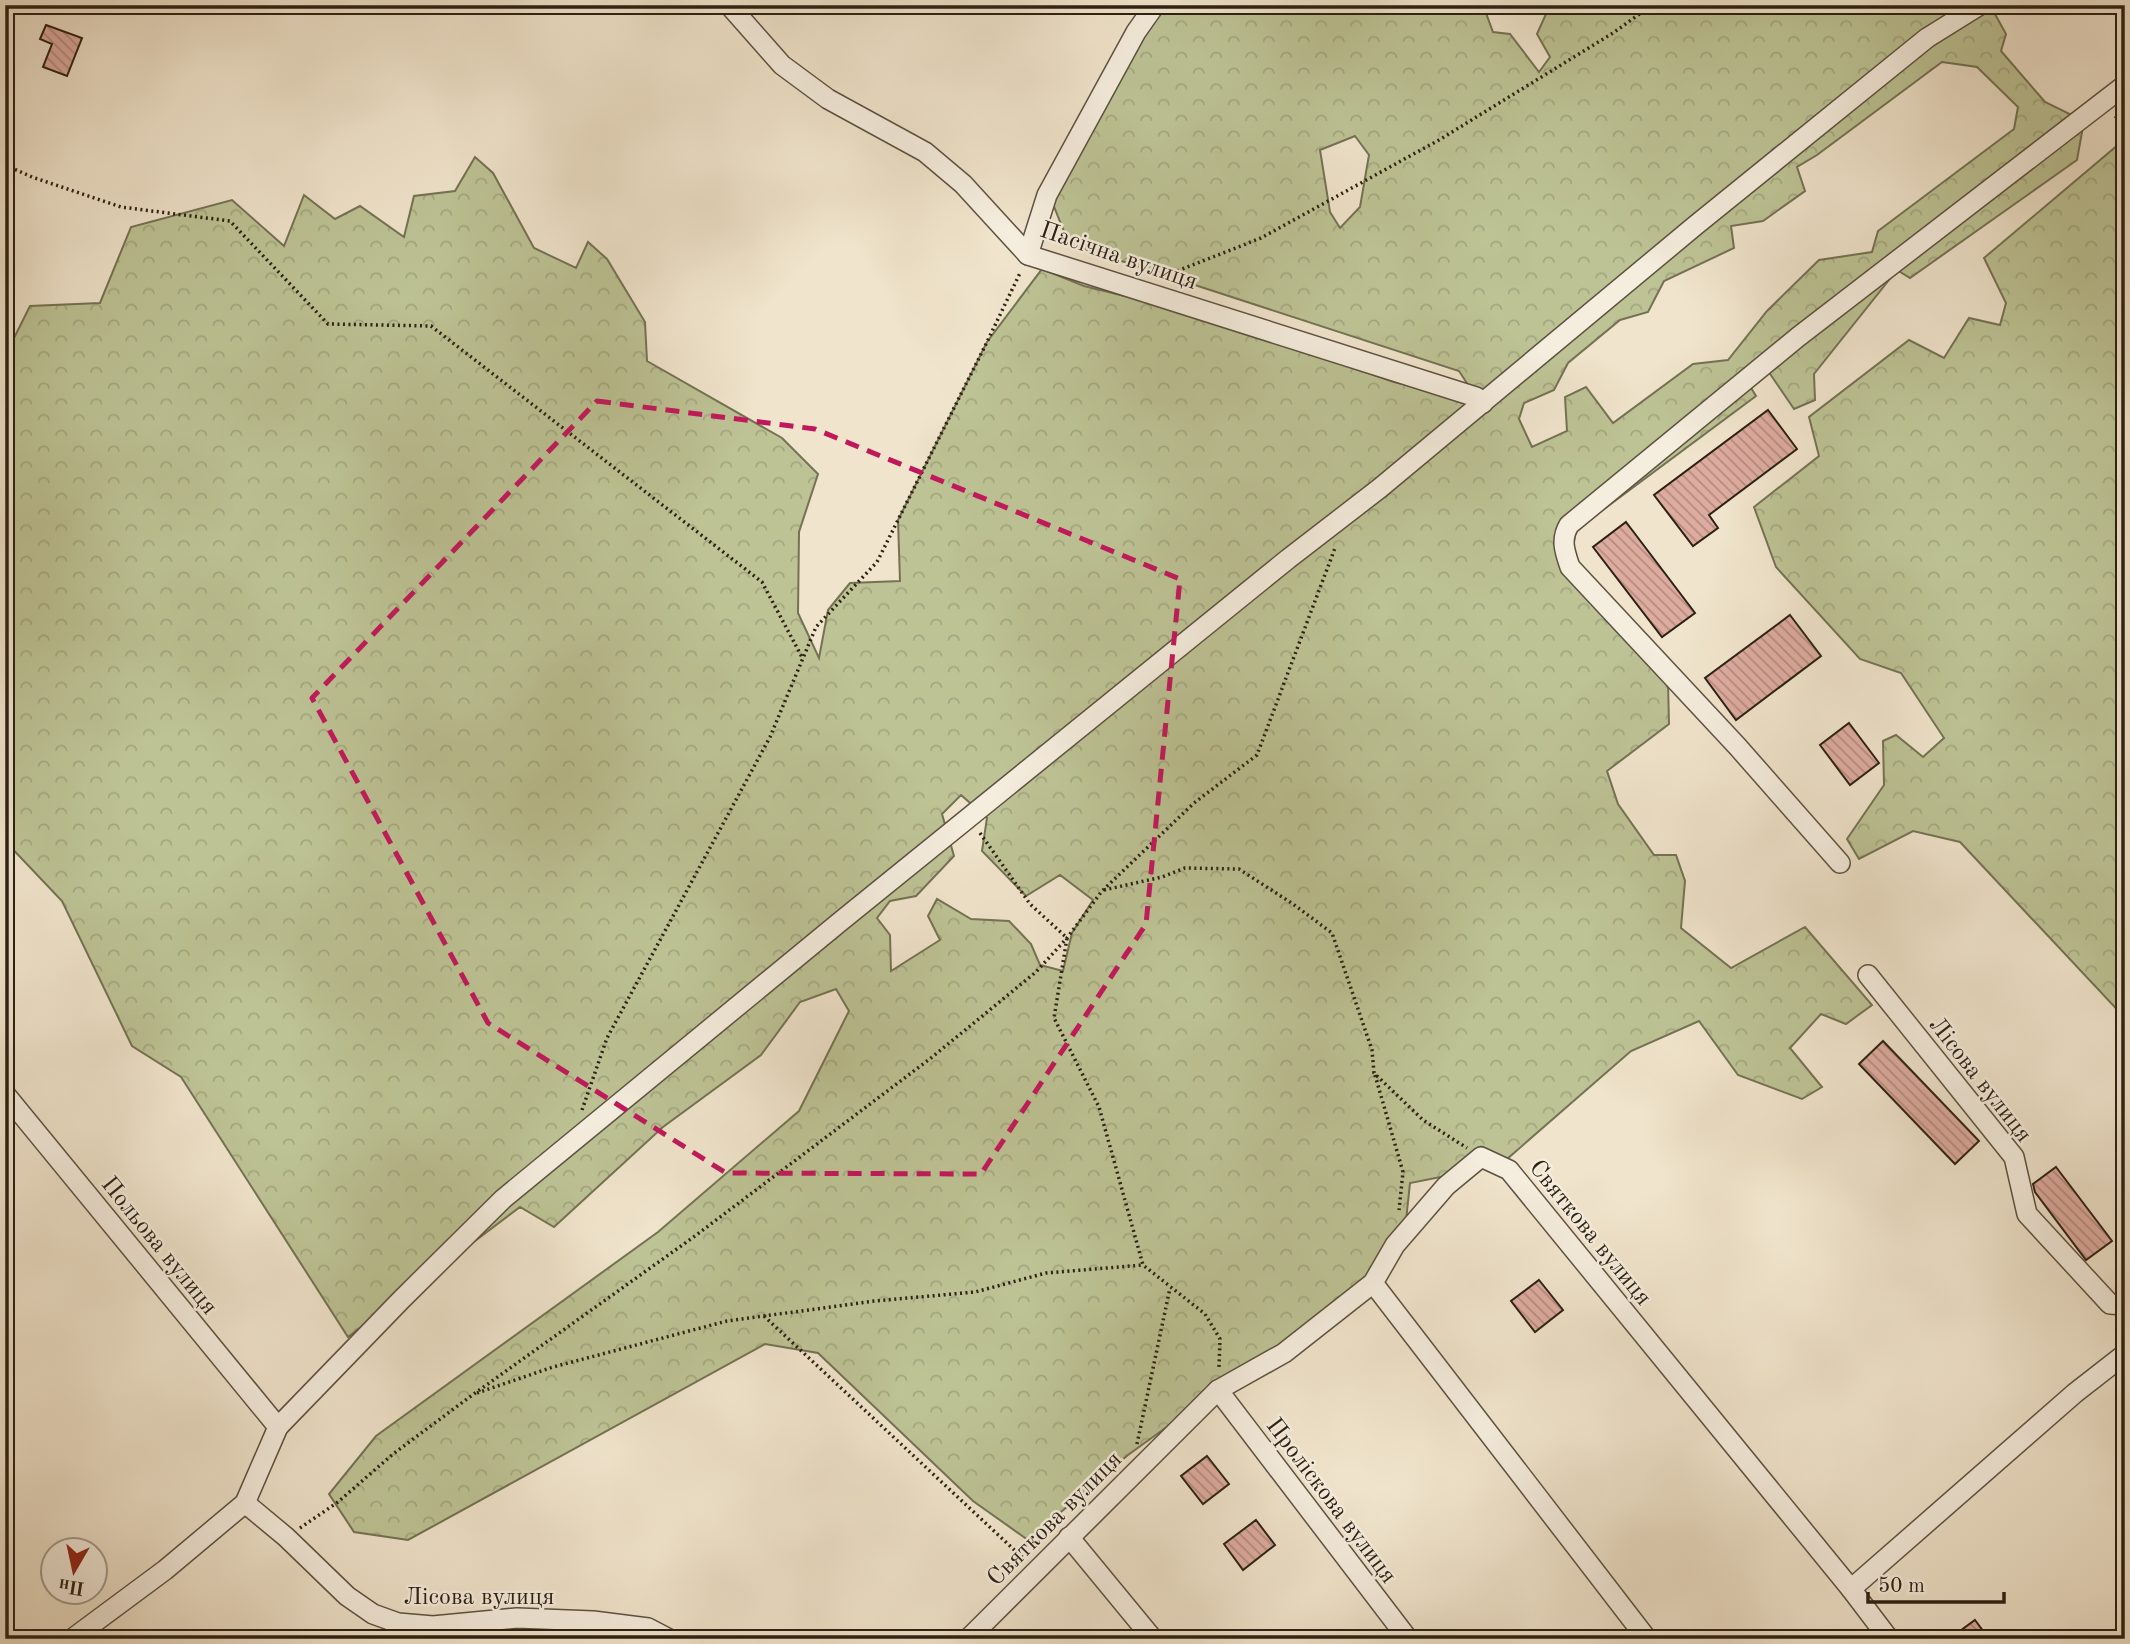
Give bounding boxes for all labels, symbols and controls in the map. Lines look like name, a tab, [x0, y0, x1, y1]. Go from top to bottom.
street label: Пасічна вулиця	[1036, 219, 1200, 295]
street label: Лісова вулиця	[1923, 1013, 2035, 1147]
street label: Святкова вулиця	[1524, 1156, 1655, 1310]
street label: Польова вулиця	[96, 1173, 221, 1320]
street label: Проліскова вулиця	[1261, 1414, 1400, 1588]
street label: Святкова вулиця	[984, 1448, 1127, 1591]
north arrow	[38, 1536, 108, 1606]
scale bar	[1868, 1560, 2004, 1604]
text: Пн	[57, 1574, 86, 1597]
text: 50 m	[1878, 1576, 1925, 1597]
street label: Лісова вулиця	[403, 1586, 555, 1610]

